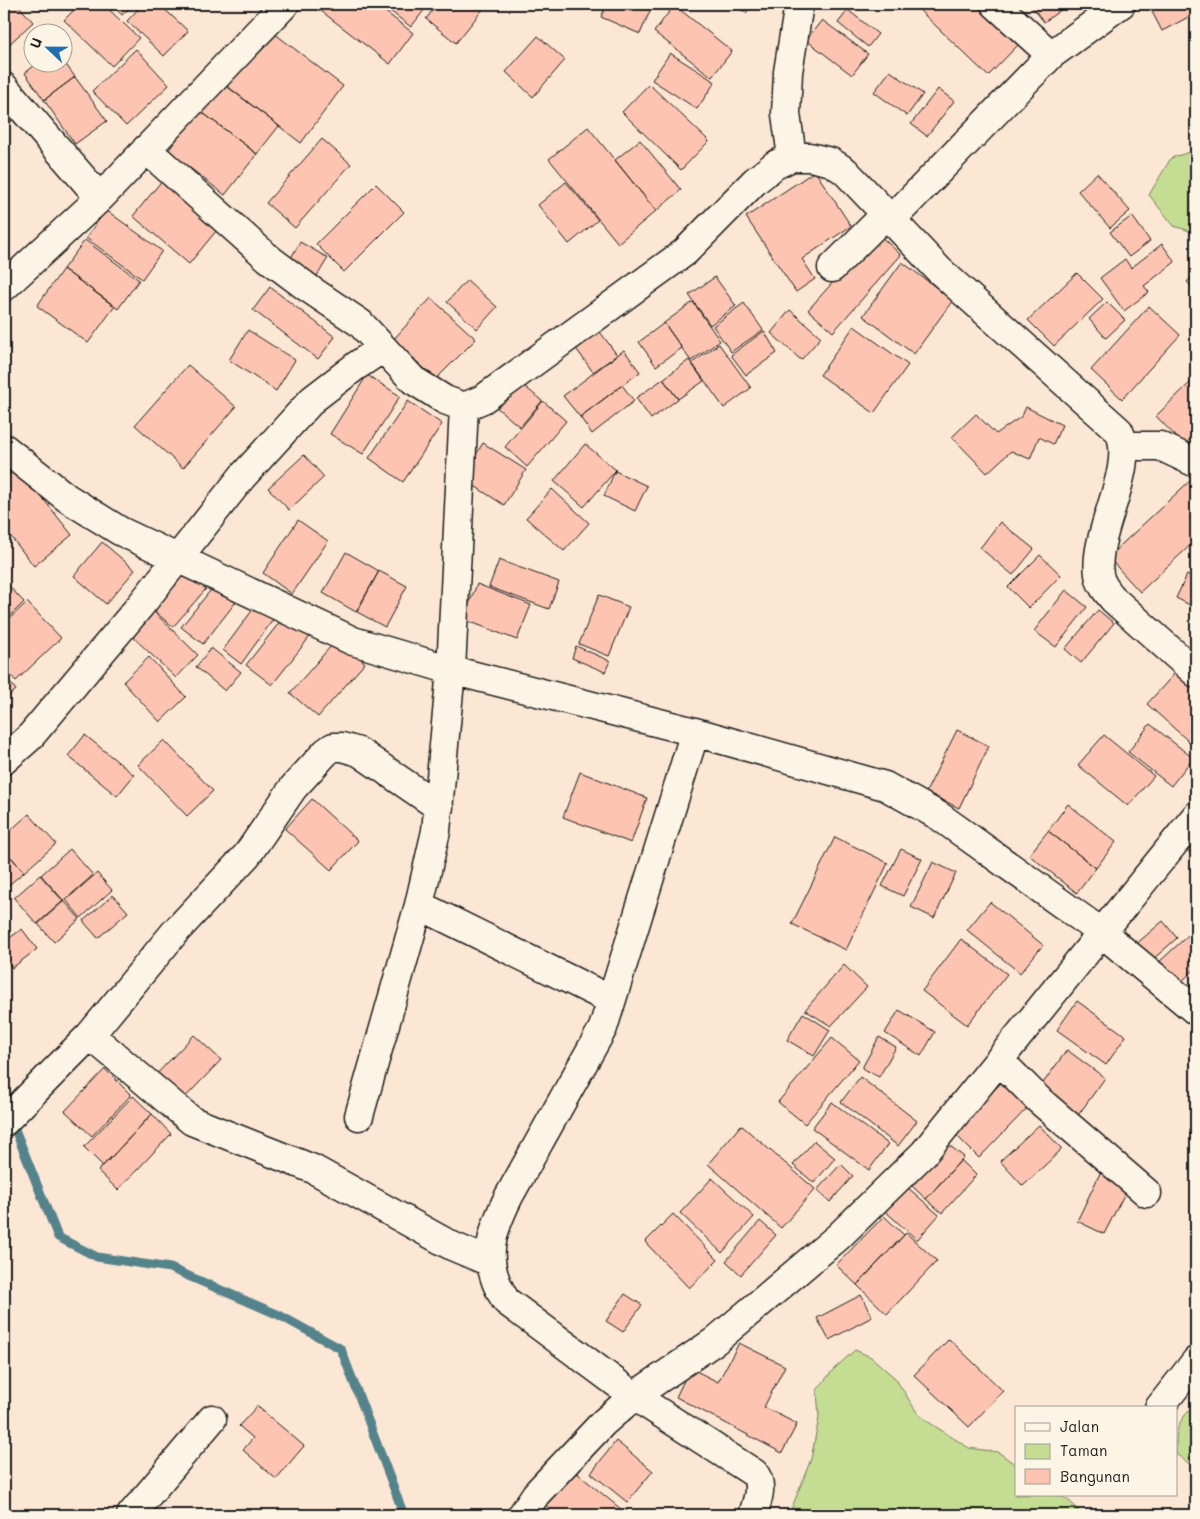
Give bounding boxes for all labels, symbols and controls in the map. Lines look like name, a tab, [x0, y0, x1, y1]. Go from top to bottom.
north arrow	[22, 22, 72, 72]
text: U	[25, 35, 46, 51]
legend	[1015, 1406, 1178, 1496]
text: Jalan	[1060, 1416, 1099, 1436]
text: Taman	[1060, 1440, 1107, 1460]
text: Bangunan	[1060, 1466, 1130, 1486]

